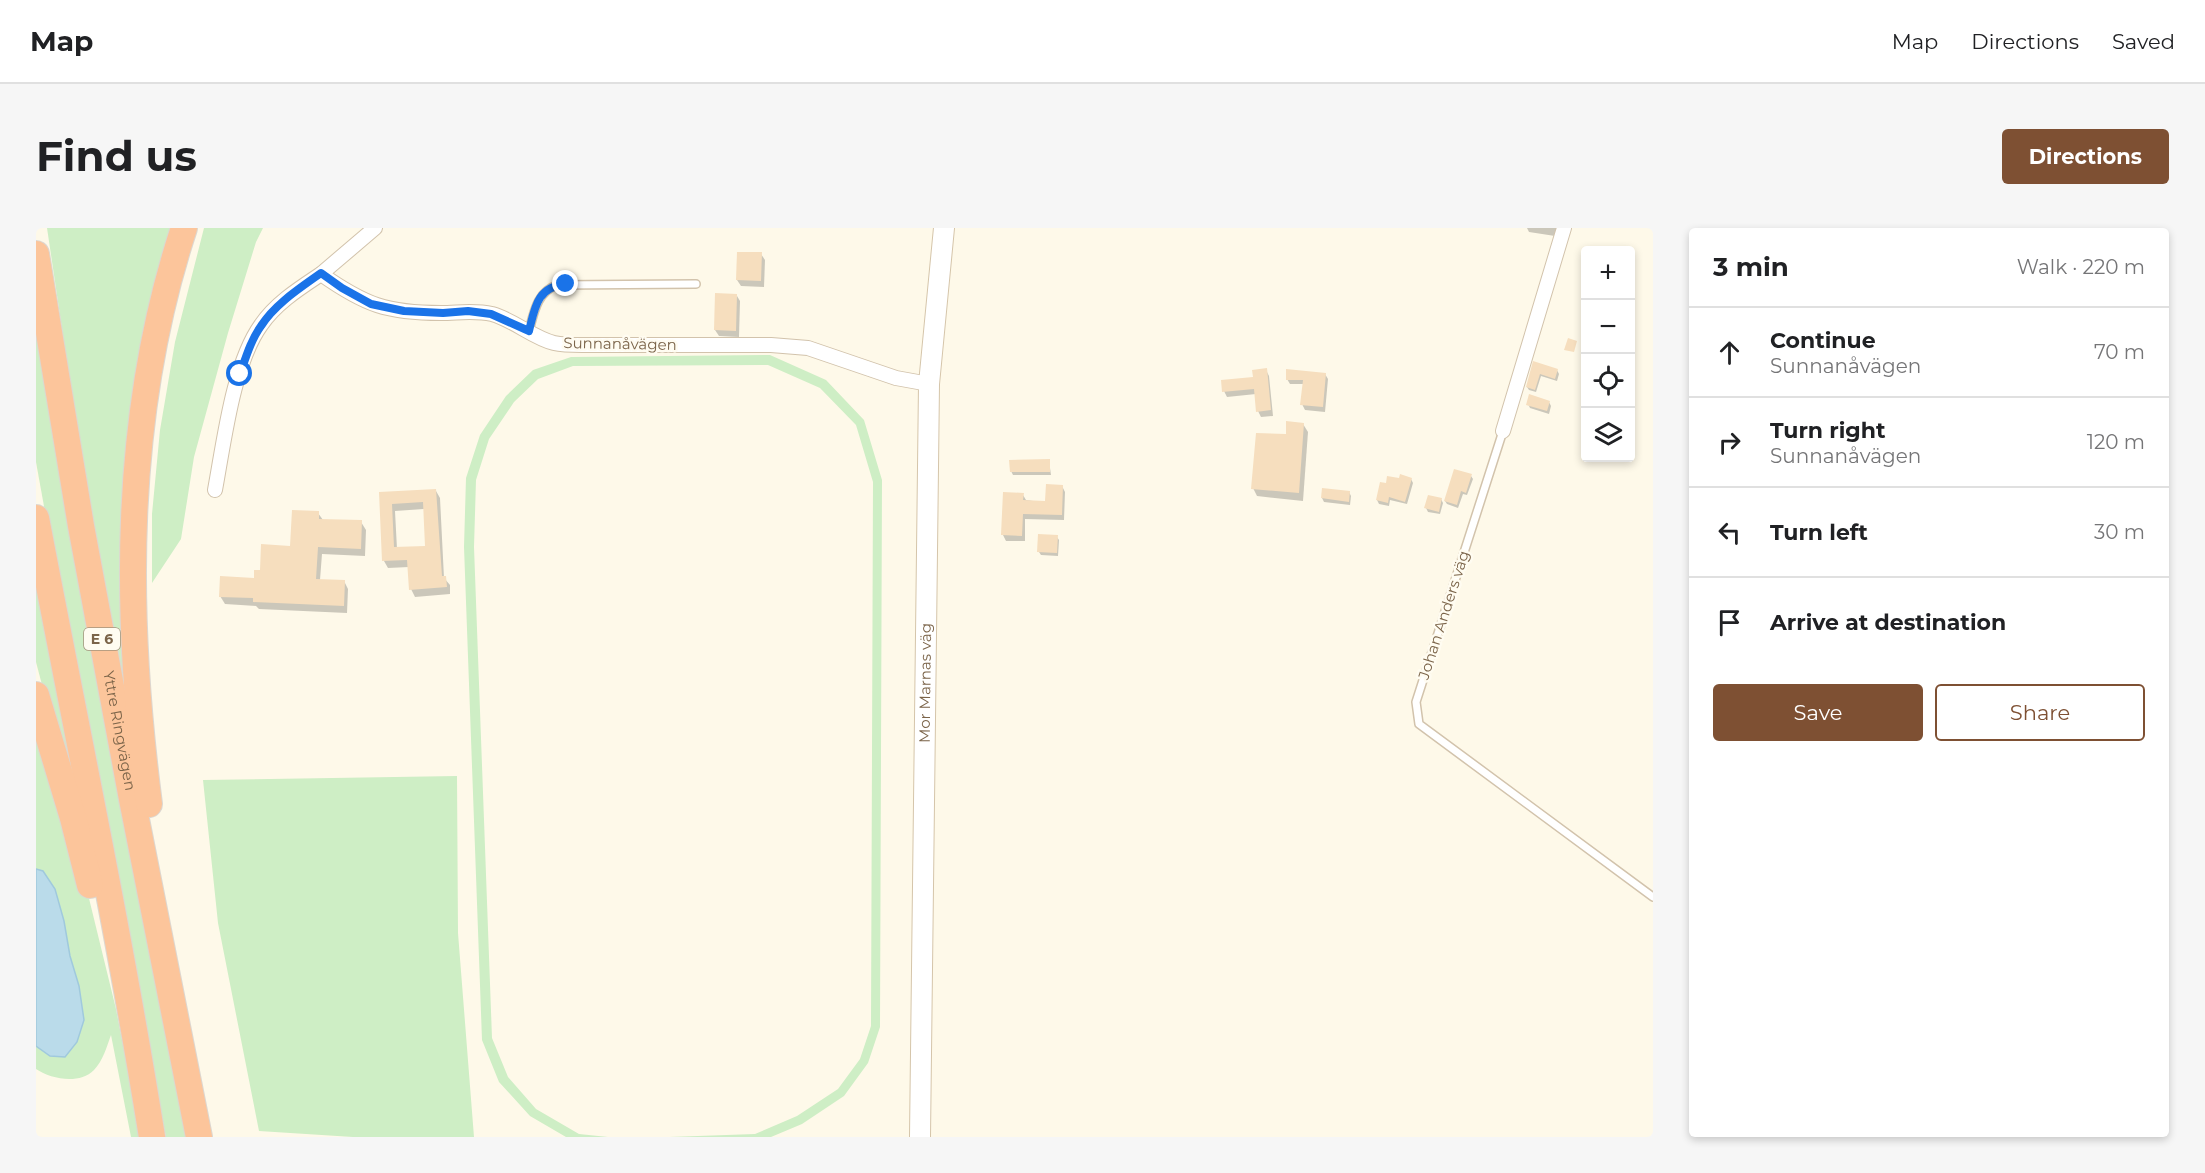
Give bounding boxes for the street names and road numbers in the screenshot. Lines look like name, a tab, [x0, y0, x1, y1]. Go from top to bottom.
street label: Sunnanåvägen	[563, 333, 677, 354]
street label: Johan Anders väg	[1413, 548, 1473, 683]
street label: Mor Marnas väg	[915, 623, 935, 743]
road number: E 6	[84, 628, 120, 650]
street label: Yttre Ringvägen	[99, 669, 140, 792]

